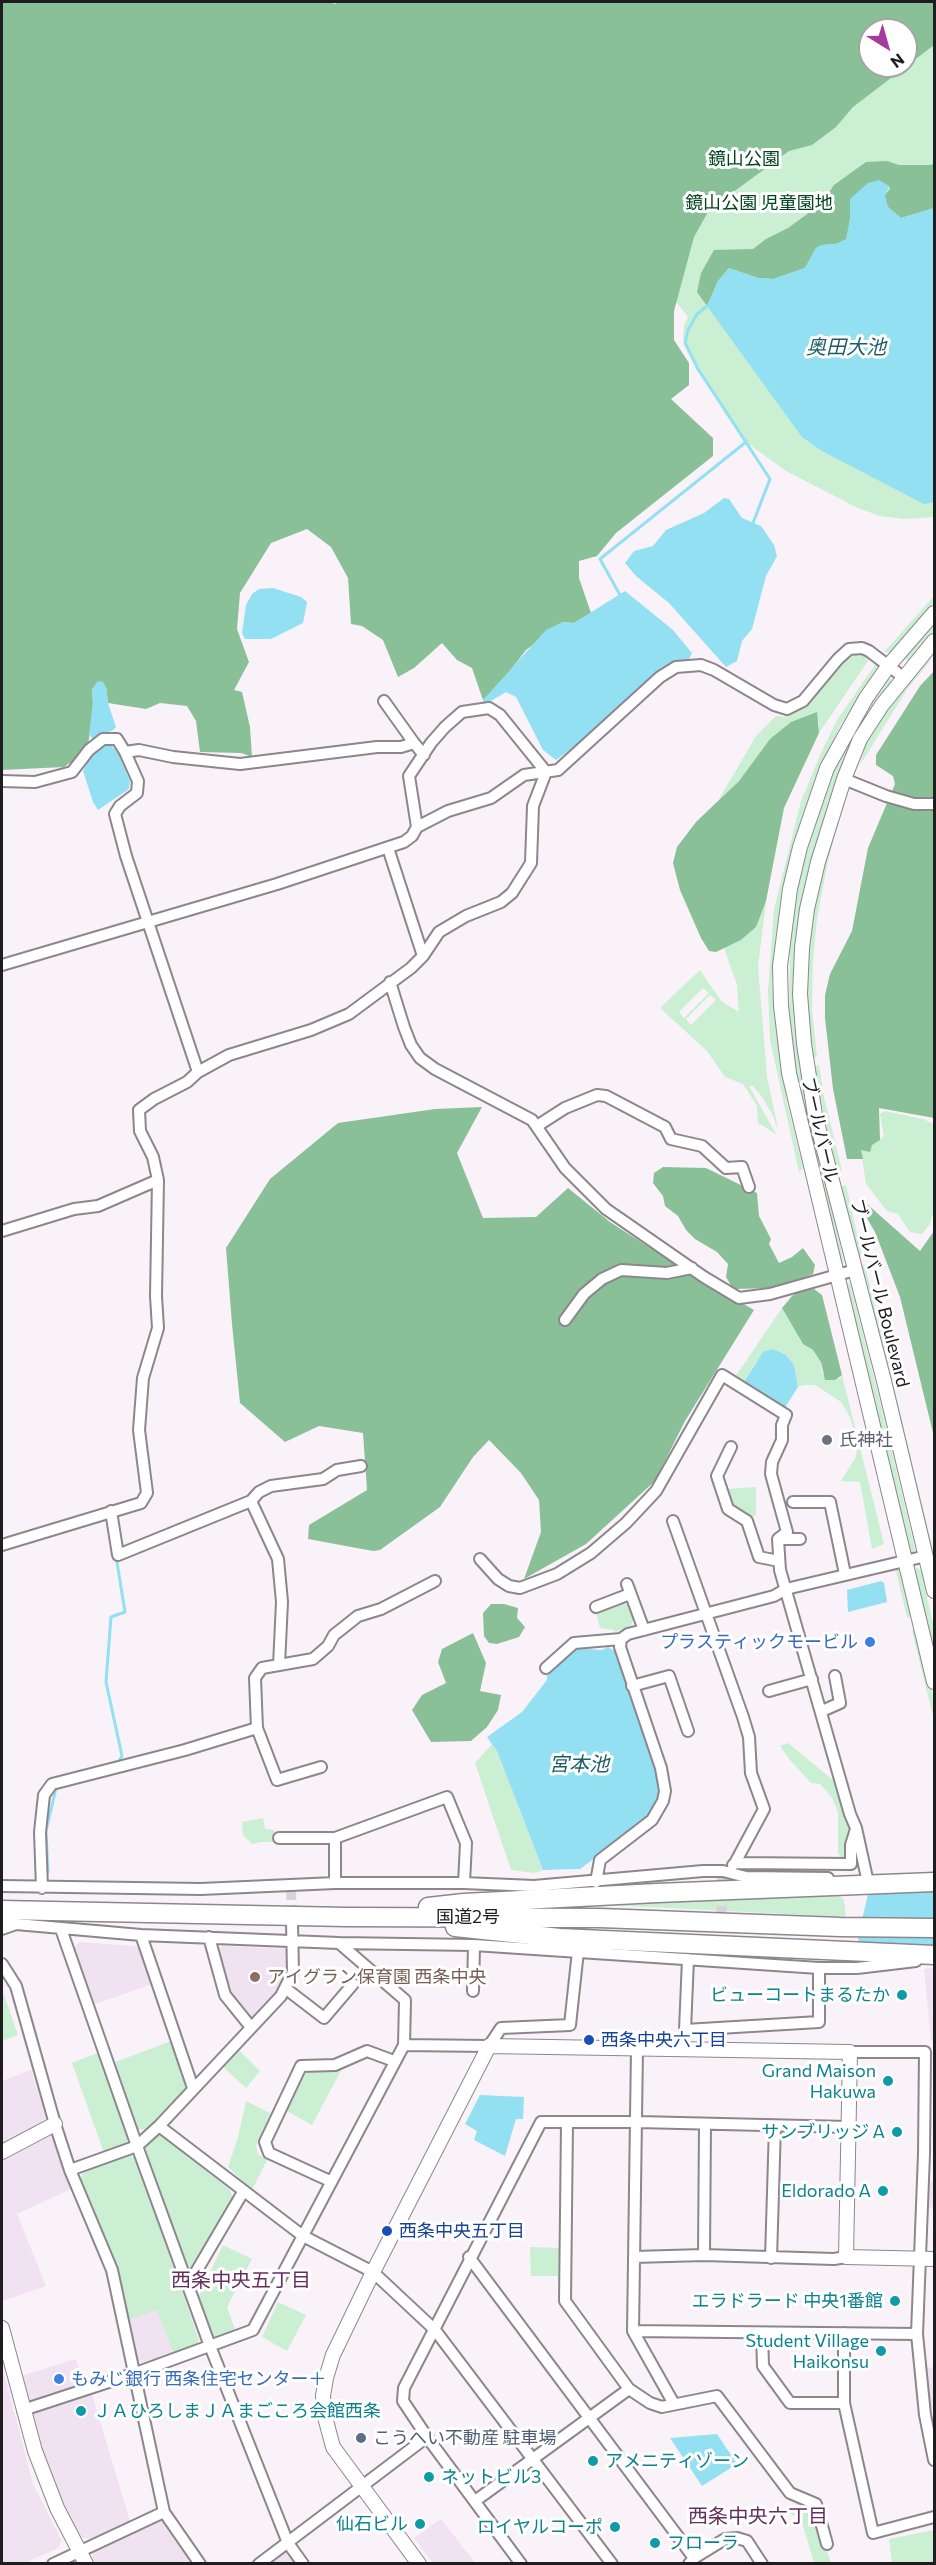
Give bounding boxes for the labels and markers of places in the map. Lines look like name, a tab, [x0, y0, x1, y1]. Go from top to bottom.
place label: 氏神社	[839, 1429, 893, 1451]
marker: 氏神社	[820, 1433, 834, 1447]
place label: プラスティックモービル	[660, 1631, 858, 1653]
marker: プラスティックモービル	[863, 1635, 877, 1649]
place label: アイグラン保育園 西条中央	[267, 1966, 486, 1988]
marker: アイグラン保育園 西条中央	[248, 1970, 262, 1984]
place label: ビューコートまるたか	[710, 1984, 890, 2006]
marker: ビューコートまるたか	[895, 1988, 909, 2002]
place label: 西条中央六丁目	[601, 2029, 727, 2051]
marker: 西条中央六丁目	[582, 2033, 596, 2047]
place label: Grand Maison Hakuwa	[762, 2060, 876, 2102]
marker: Grand Maison Hakuwa	[881, 2074, 895, 2088]
place label: サンブリッジ A	[761, 2121, 885, 2143]
marker: サンブリッジ A	[890, 2125, 904, 2139]
place label: Eldorado A	[781, 2180, 871, 2202]
marker: Eldorado A	[876, 2184, 890, 2198]
place label: 西条中央五丁目	[399, 2220, 525, 2242]
marker: 西条中央五丁目	[380, 2224, 394, 2238]
place label: エラドラード 中央1番館	[692, 2290, 883, 2312]
marker: エラドラード 中央1番館	[888, 2294, 902, 2308]
place label: Student Village Haikonsu	[746, 2330, 869, 2372]
marker: Student Village Haikonsu	[874, 2344, 888, 2358]
place label: もみじ銀行 西条住宅センター＋	[71, 2368, 326, 2390]
marker: もみじ銀行 西条住宅センター＋	[52, 2372, 66, 2386]
place label: ＪＡひろしまＪＡまごころ会館西条	[93, 2400, 381, 2422]
marker: ＪＡひろしまＪＡまごころ会館西条	[74, 2404, 88, 2418]
place label: こうへい不動産 駐車場	[373, 2427, 556, 2449]
marker: こうへい不動産 駐車場	[354, 2431, 368, 2445]
place label: アメニティゾーン	[605, 2450, 749, 2472]
marker: アメニティゾーン	[586, 2454, 600, 2468]
place label: ネットビル3	[441, 2466, 541, 2488]
marker: ネットビル3	[422, 2470, 436, 2484]
place label: 仙石ビル	[336, 2513, 408, 2535]
place label: ロイヤルコーポ	[477, 2516, 603, 2538]
marker: 仙石ビル	[413, 2517, 427, 2531]
marker: ロイヤルコーポ	[608, 2520, 622, 2534]
place label: フローラ	[667, 2532, 739, 2554]
marker: フローラ	[648, 2536, 662, 2550]

